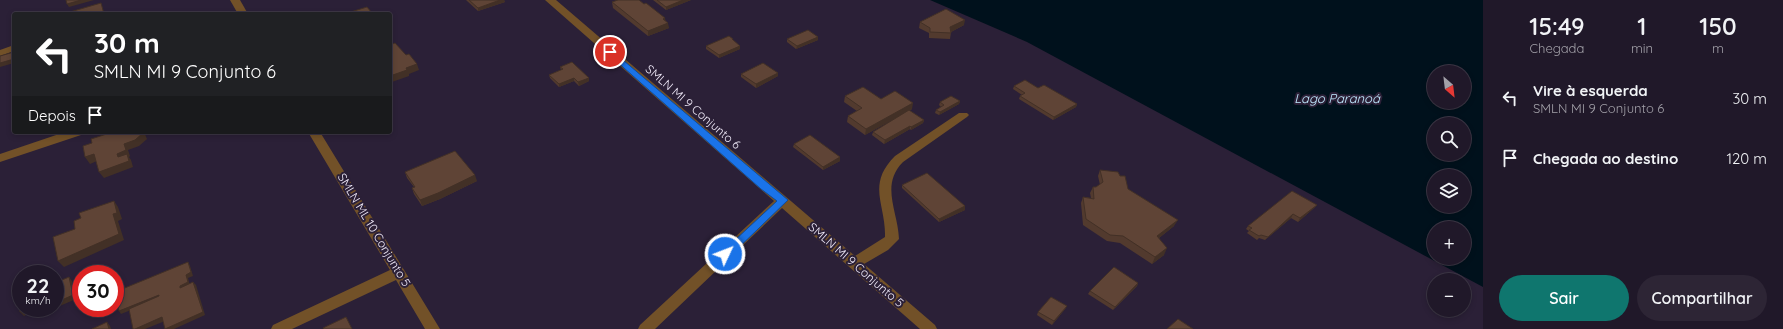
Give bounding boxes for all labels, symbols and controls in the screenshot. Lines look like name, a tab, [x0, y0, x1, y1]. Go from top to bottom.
text: 15:49	[1529, 11, 1585, 41]
text: 1	[1637, 11, 1647, 41]
text: 150	[1699, 11, 1737, 41]
text: 30 m	[94, 25, 160, 60]
icon: left	[28, 28, 80, 80]
pin	[593, 35, 627, 69]
text: Chegada	[1530, 40, 1584, 56]
text: min	[1631, 40, 1653, 56]
text: m	[1712, 40, 1724, 56]
icon: arrive	[599, 41, 621, 63]
text: SMLN MI 9 Conjunto 6	[94, 60, 276, 83]
street label: SMLN MI 9 Conjunto 6	[643, 61, 744, 152]
north arrow	[1427, 65, 1471, 109]
map controls	[1427, 65, 1471, 317]
text: Vire à esquerda	[1533, 81, 1648, 100]
icon: left	[1499, 87, 1521, 109]
text: 30 m	[1732, 89, 1767, 108]
water label: Lago Paranoá	[1294, 90, 1381, 106]
text: SMLN MI 9 Conjunto 6	[1533, 100, 1664, 116]
icon: arrive	[84, 104, 106, 126]
text: Depois	[28, 106, 76, 125]
button: search	[1427, 117, 1471, 161]
icon: arrive	[1499, 147, 1521, 169]
text: Chegada ao destino	[1533, 149, 1678, 168]
text: 120 m	[1726, 149, 1767, 168]
button: layers	[1427, 169, 1471, 213]
street label: SMLN ML 10 Conjunto 5	[335, 170, 414, 289]
street label: SMLN MI 9 Conjunto 5	[806, 219, 907, 310]
button: +	[1427, 221, 1471, 265]
position arrow	[704, 233, 746, 275]
speed limit sign: 30	[72, 265, 124, 317]
text: 22	[27, 273, 49, 298]
button: −	[1427, 273, 1471, 317]
button: Sair	[1499, 275, 1629, 321]
button: Compartilhar	[1637, 275, 1767, 321]
text: km/h	[25, 294, 51, 307]

